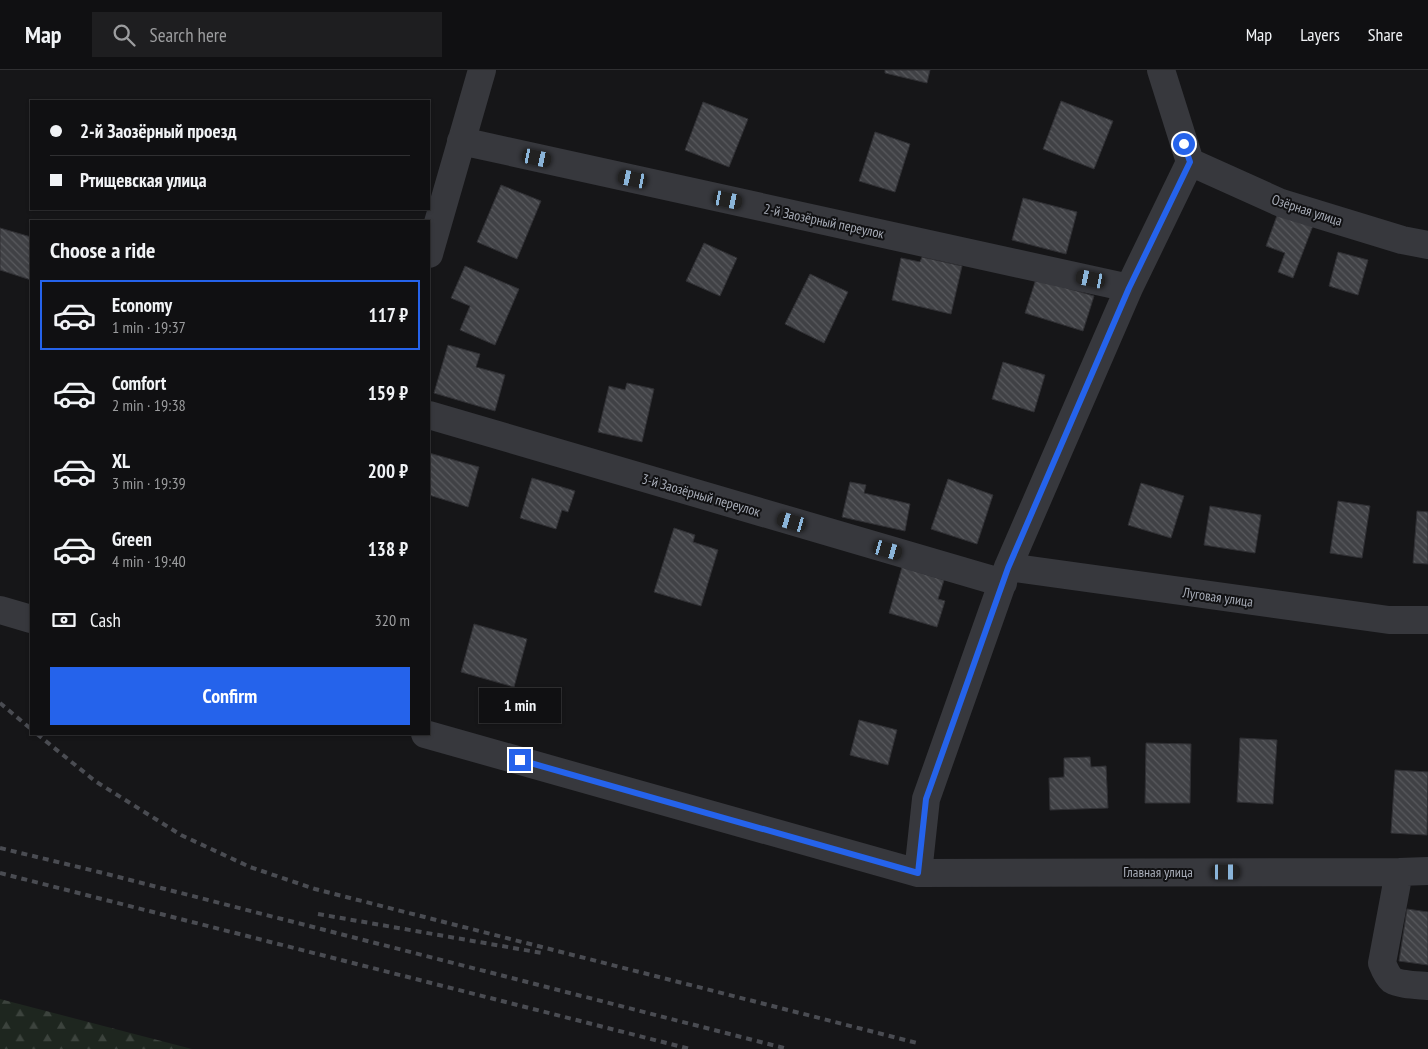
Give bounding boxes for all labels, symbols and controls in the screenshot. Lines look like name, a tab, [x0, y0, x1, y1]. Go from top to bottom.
search box	[92, 12, 442, 57]
text: Map	[25, 19, 62, 50]
icon: search	[110, 21, 138, 49]
text: Search here	[150, 23, 227, 47]
text: Map	[1246, 23, 1272, 46]
text: Layers	[1300, 23, 1340, 46]
text: Share	[1368, 23, 1403, 46]
text: 2-й Заозёрный проезд	[80, 119, 236, 143]
route start	[1173, 133, 1195, 155]
car	[520, 148, 553, 168]
text: Ртищевская улица	[80, 168, 207, 192]
car	[616, 169, 649, 189]
car	[711, 190, 744, 210]
street label: Озёрная улица	[1269, 190, 1345, 230]
street label: 2-й Заозёрный переулок	[762, 199, 886, 243]
text: Choose a ride	[50, 236, 155, 264]
car	[1074, 269, 1107, 289]
icon: car	[52, 293, 97, 338]
text: Economy	[112, 293, 172, 317]
text: 117 ₽	[369, 303, 408, 327]
text: 1 min · 19:37	[112, 317, 186, 337]
icon: car	[52, 371, 97, 416]
text: Comfort	[112, 371, 166, 395]
text: 159 ₽	[368, 381, 408, 405]
text: 2 min · 19:38	[112, 395, 186, 415]
icon: car	[52, 449, 97, 494]
text: XL	[112, 449, 130, 473]
text: 200 ₽	[368, 459, 408, 483]
street label: 3-й Заозёрный переулок	[640, 469, 763, 521]
text: 3 min · 19:39	[112, 473, 186, 493]
car	[775, 511, 808, 533]
icon: car	[52, 527, 97, 572]
text: Green	[112, 527, 152, 551]
text: 138 ₽	[368, 537, 408, 561]
car	[871, 539, 904, 561]
text: 4 min · 19:40	[112, 551, 186, 571]
street label: Луговая улица	[1181, 583, 1254, 611]
icon: cash	[50, 606, 78, 634]
text: Cash	[90, 608, 121, 632]
text: 320 m	[375, 610, 410, 630]
button: Confirm	[50, 667, 410, 725]
callout: 1 min	[479, 688, 561, 722]
text: 1 min	[504, 695, 536, 715]
route end	[509, 749, 531, 771]
street label: Главная улица	[1123, 863, 1193, 881]
car	[1211, 865, 1241, 880]

